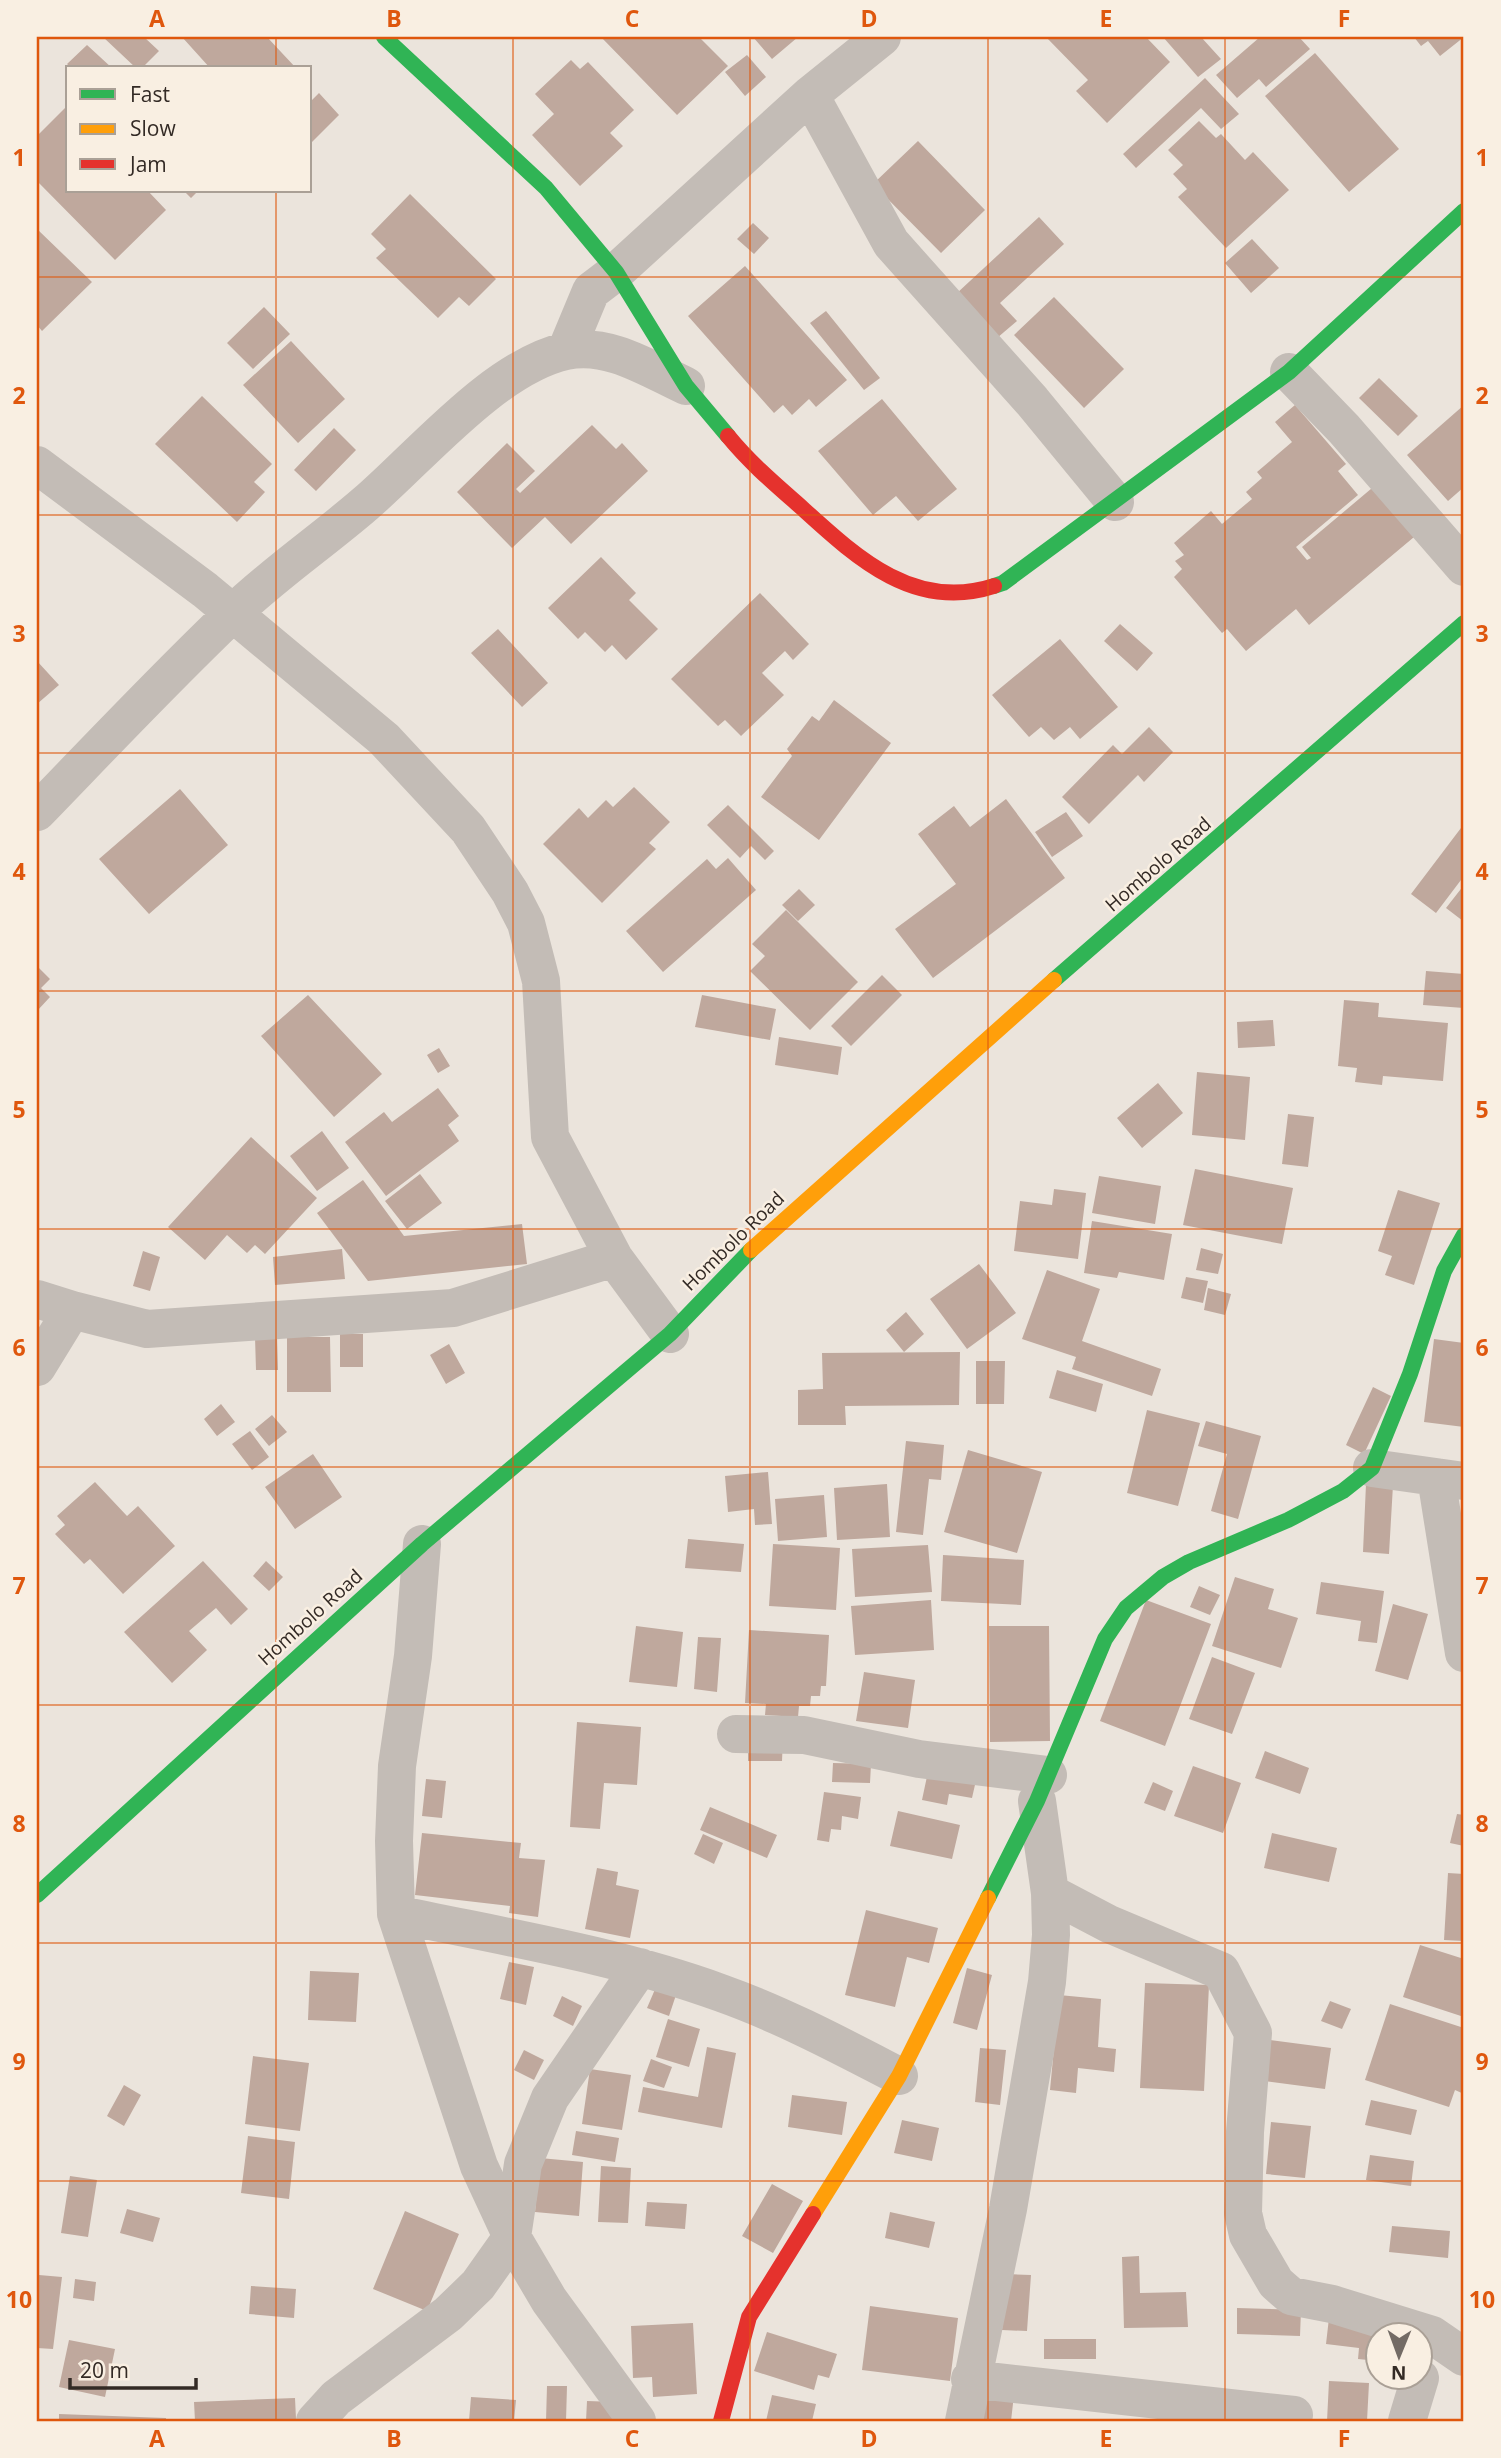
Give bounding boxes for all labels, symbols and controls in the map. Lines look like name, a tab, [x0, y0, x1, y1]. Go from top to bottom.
text: A	[149, 2, 165, 34]
text: B	[386, 2, 402, 34]
text: C	[625, 2, 639, 34]
text: D	[860, 2, 878, 34]
text: E	[1100, 2, 1112, 34]
text: F	[1338, 2, 1350, 34]
legend	[66, 66, 312, 192]
text: Fast	[130, 80, 170, 108]
text: Slow	[130, 114, 176, 142]
text: 1	[12, 141, 26, 173]
text: 1	[1475, 141, 1489, 173]
text: Jam	[128, 150, 167, 178]
text: 2	[12, 379, 26, 411]
text: 2	[1475, 379, 1489, 411]
text: 3	[12, 617, 26, 649]
text: 3	[1475, 617, 1489, 649]
street label: Hombolo Road	[1099, 811, 1217, 917]
text: 4	[12, 855, 26, 887]
text: 4	[1475, 855, 1489, 887]
text: 5	[12, 1093, 26, 1125]
text: 5	[1475, 1093, 1489, 1125]
street label: Hombolo Road	[676, 1186, 790, 1296]
text: 6	[12, 1331, 26, 1363]
text: 6	[1475, 1331, 1489, 1363]
street label: Hombolo Road	[252, 1563, 368, 1671]
text: 7	[12, 1569, 26, 1601]
text: 7	[1475, 1569, 1489, 1601]
text: 8	[12, 1807, 26, 1839]
text: 8	[1475, 1807, 1489, 1839]
text: 9	[12, 2045, 26, 2077]
text: 9	[1475, 2045, 1489, 2077]
text: 10	[6, 2283, 32, 2315]
text: 10	[1469, 2283, 1495, 2315]
north arrow	[1364, 2322, 1434, 2392]
scale bar	[70, 2346, 196, 2390]
text: 20 m	[80, 2356, 129, 2384]
text: N	[1391, 2360, 1407, 2386]
text: A	[149, 2422, 165, 2454]
text: B	[386, 2422, 402, 2454]
text: C	[625, 2422, 639, 2454]
text: D	[860, 2422, 878, 2454]
text: E	[1100, 2422, 1112, 2454]
text: F	[1338, 2422, 1350, 2454]

